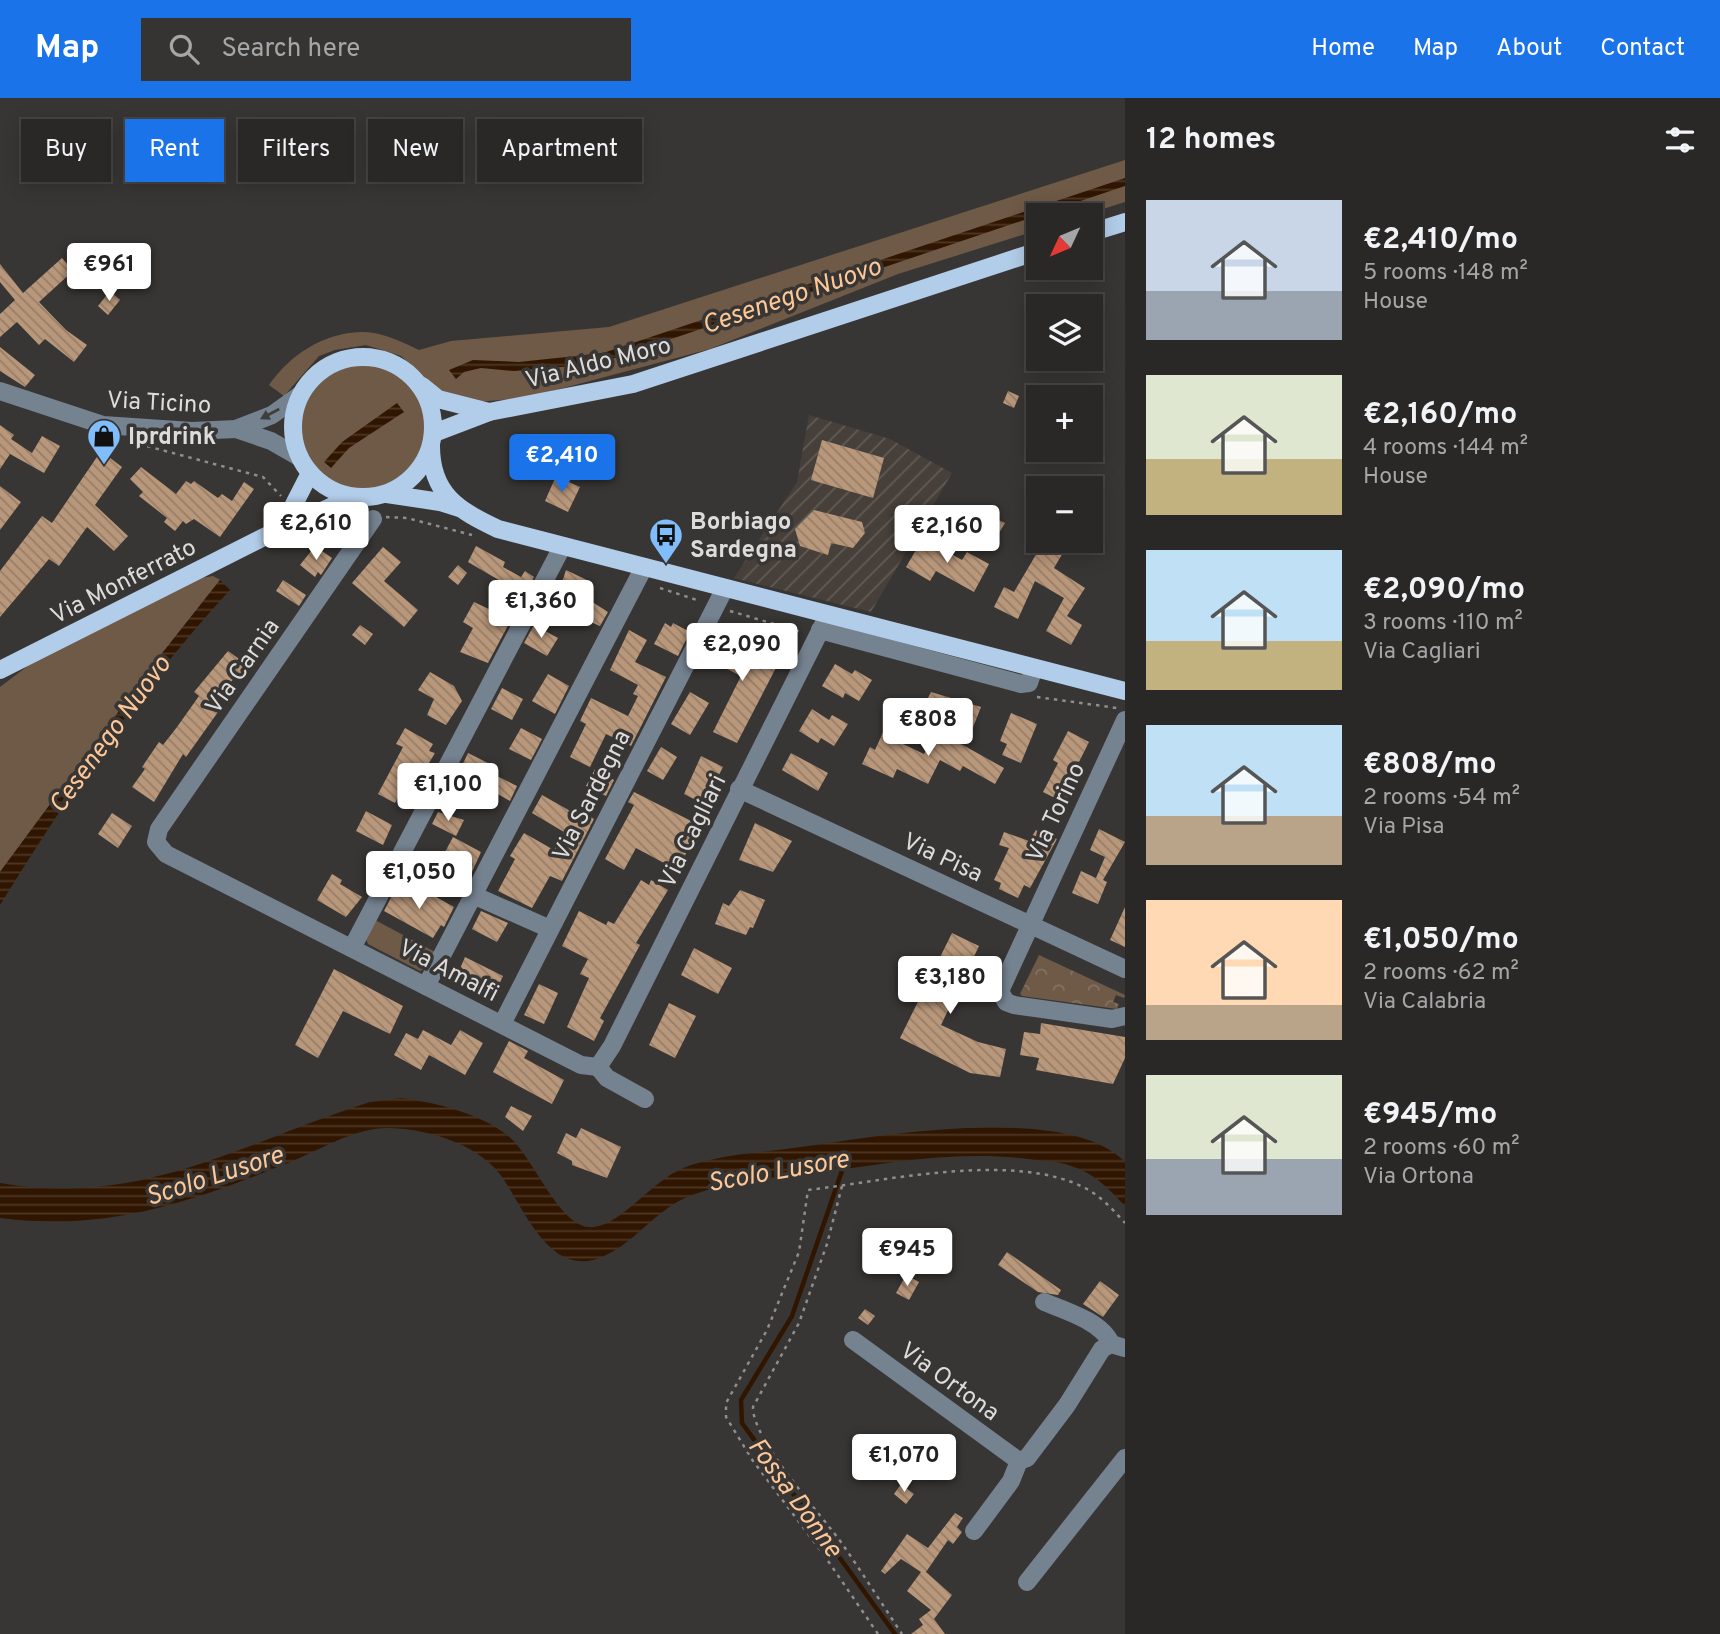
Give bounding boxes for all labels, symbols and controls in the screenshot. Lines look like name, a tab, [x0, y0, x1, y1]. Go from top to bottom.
search box	[141, 18, 631, 81]
text: Map	[35, 28, 99, 70]
icon: search	[165, 30, 203, 68]
text: Search here	[221, 33, 360, 66]
text: Home	[1311, 34, 1375, 64]
text: Map	[1413, 34, 1458, 64]
text: About	[1496, 34, 1562, 64]
text: Contact	[1600, 34, 1685, 64]
chip: Buy	[21, 119, 111, 182]
chip: Rent	[125, 119, 224, 182]
chip: Filters	[238, 119, 354, 182]
chip: New	[368, 119, 463, 182]
chip: Apartment	[477, 119, 642, 182]
icon: filters	[1661, 121, 1699, 159]
text: 12 homes	[1146, 122, 1276, 159]
north arrow	[1026, 203, 1102, 280]
map controls	[1026, 203, 1103, 553]
text: €2,410/mo	[1363, 222, 1518, 259]
icon: home	[1202, 228, 1286, 312]
pin: €961	[68, 244, 150, 303]
text: €961	[83, 251, 135, 280]
water label: Cesenego Nuovo	[698, 251, 886, 343]
text: 5 rooms · 148 m²	[1363, 259, 1528, 288]
text: House	[1363, 288, 1428, 317]
button: layers	[1026, 294, 1103, 371]
street label: Via Aldo Moro	[523, 331, 674, 397]
button: +	[1026, 385, 1103, 462]
street label: Via Ticino	[106, 386, 212, 422]
text: €2,160/mo	[1363, 397, 1517, 434]
icon: home	[1202, 403, 1286, 487]
one-way arrow	[261, 408, 280, 420]
shop icon: Iprdrink	[85, 417, 123, 466]
place label: Iprdrink	[128, 423, 216, 453]
pin: €2,410	[505, 434, 619, 494]
text: 4 rooms · 144 m²	[1363, 434, 1528, 463]
text: €2,410	[525, 442, 599, 471]
text: House	[1363, 463, 1428, 492]
button: −	[1026, 476, 1103, 553]
pin: €2,610	[259, 503, 373, 562]
pin: €2,160	[890, 505, 1004, 565]
place label: Borbiago Sardegna	[690, 508, 797, 566]
text: €2,610	[280, 510, 352, 539]
text: €2,160	[911, 513, 983, 542]
bus stop icon: Borbiago Sardegna	[647, 516, 685, 565]
street label: Via Monferrato	[46, 533, 202, 632]
text: €2,090/mo	[1363, 572, 1525, 609]
icon: home	[1202, 578, 1286, 662]
pin: €1,360	[484, 580, 598, 640]
text: €1,360	[505, 588, 577, 617]
text: 3 rooms · 110 m²	[1363, 609, 1523, 638]
street label: Via Carnia	[200, 614, 287, 721]
pin: €2,090	[685, 624, 799, 683]
text: €2,090	[703, 631, 781, 660]
text: Via Cagliari	[1363, 638, 1481, 667]
water label: Cesenego Nuovo	[43, 650, 180, 821]
pin: €808	[887, 698, 969, 758]
text: €808	[899, 706, 957, 735]
street label: Via Sardegna	[547, 725, 639, 866]
text: €808/mo	[1363, 747, 1497, 784]
icon: home	[1202, 753, 1286, 837]
street label: Via Torino	[1021, 758, 1093, 868]
pin: €1,100	[391, 764, 505, 823]
street label: Via Cagliari	[653, 770, 734, 894]
text: €1,100	[413, 771, 483, 800]
text: 2 rooms · 54 m²	[1363, 784, 1520, 813]
text: Via Pisa	[1363, 813, 1444, 842]
street label: Via Pisa	[897, 827, 987, 890]
pin: €1,050	[362, 852, 476, 911]
text: €1,050	[382, 859, 456, 888]
text: €1,050/mo	[1363, 922, 1519, 959]
icon: home	[1202, 928, 1286, 1012]
street label: Via Amalfi	[393, 934, 503, 1010]
pin: €3,180	[893, 956, 1007, 1016]
text: 2 rooms · 62 m²	[1363, 959, 1519, 988]
text: €3,180	[914, 964, 986, 993]
text: Via Calabria	[1363, 988, 1486, 1017]
text: €945/mo	[1363, 1097, 1497, 1134]
icon: home	[1202, 1103, 1286, 1187]
text: 2 rooms · 60 m²	[1363, 1134, 1520, 1163]
water label: Scolo Lusore	[142, 1139, 288, 1215]
water label: Scolo Lusore	[705, 1144, 852, 1201]
text: Via Ortona	[1363, 1163, 1474, 1192]
pin: €945	[866, 1228, 948, 1288]
text: €945	[878, 1236, 936, 1265]
street label: Via Ortona	[893, 1336, 1004, 1429]
water label: Fossa Donne	[739, 1432, 849, 1565]
pin: €1,070	[847, 1434, 961, 1494]
text: €1,070	[868, 1442, 940, 1471]

